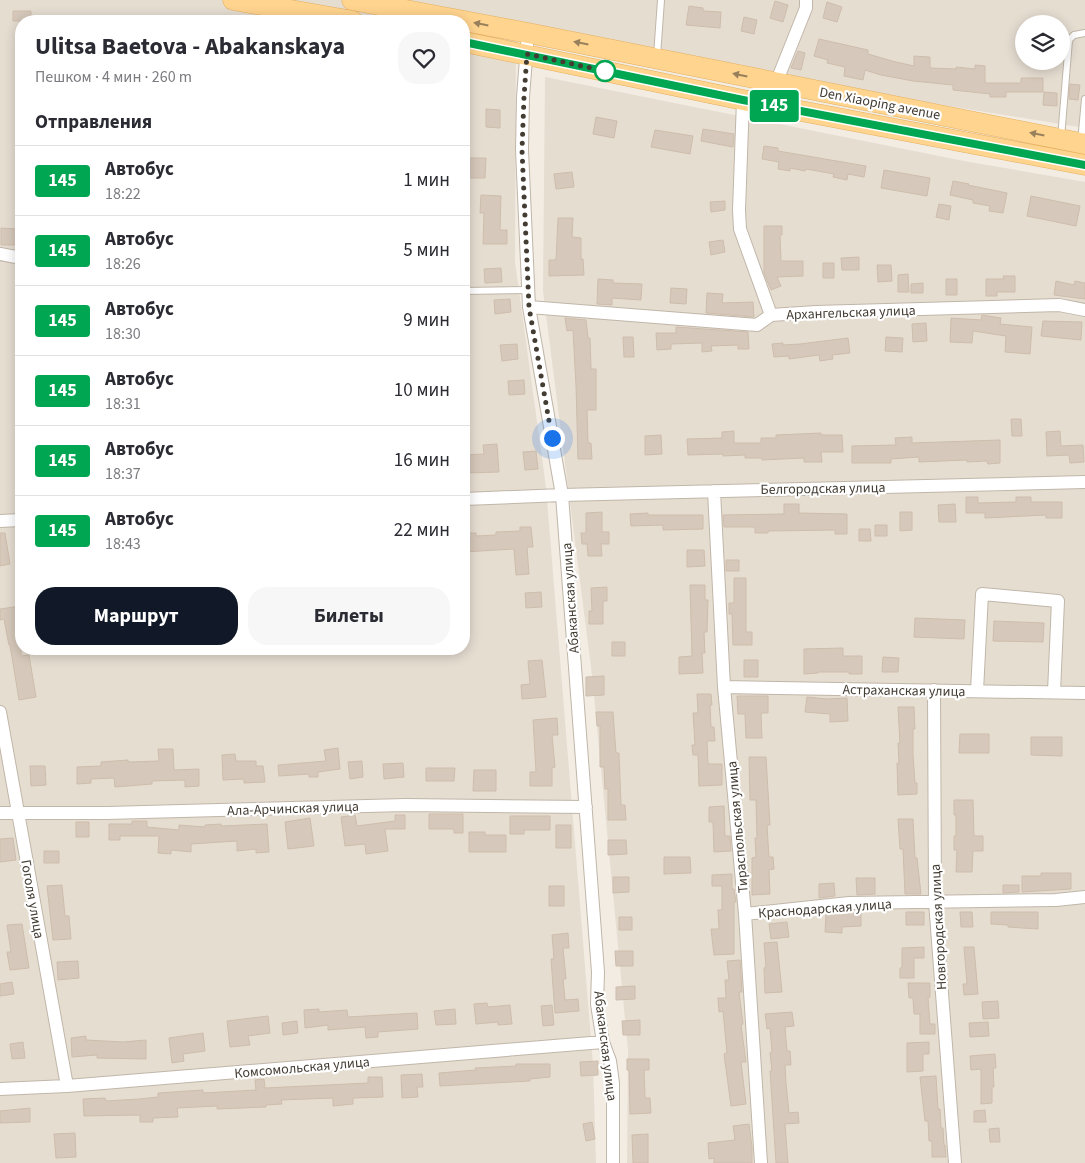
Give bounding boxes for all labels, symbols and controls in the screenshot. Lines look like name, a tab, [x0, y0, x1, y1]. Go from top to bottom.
map controls	[1015, 15, 1070, 70]
button: layers	[1015, 15, 1070, 70]
one-way arrow	[472, 20, 488, 28]
text: Ulitsa Baetova - Abakanskaya	[35, 29, 345, 64]
button: heart	[398, 32, 450, 84]
one-way arrow	[573, 39, 589, 47]
unlabelled marker	[594, 60, 616, 82]
text: Пешком · 4 мин · 260 m	[35, 66, 192, 88]
one-way arrow	[732, 71, 748, 79]
street label: Den Xiaoping avenue	[818, 82, 942, 126]
line badge: 145	[745, 90, 803, 122]
text: 145	[760, 93, 788, 118]
text: Отправления	[35, 109, 152, 136]
one-way arrow	[1029, 130, 1045, 138]
text: Автобус	[105, 156, 174, 183]
text: 1 мин	[403, 167, 450, 194]
text: 145	[48, 168, 77, 193]
text: 18:22	[105, 183, 141, 205]
text: Автобус	[105, 226, 174, 253]
text: 5 мин	[403, 237, 450, 264]
text: 145	[48, 238, 77, 263]
text: 18:26	[105, 253, 141, 275]
text: Автобус	[105, 296, 174, 323]
street label: Архангельская улица	[786, 301, 916, 325]
text: 9 мин	[403, 307, 450, 334]
text: 145	[48, 308, 77, 333]
text: 18:30	[105, 323, 141, 345]
text: Автобус	[105, 366, 174, 393]
text: 10 мин	[394, 377, 450, 404]
text: 145	[48, 378, 77, 403]
text: 18:31	[105, 393, 141, 415]
your location	[540, 426, 565, 451]
text: Автобус	[105, 436, 174, 463]
text: 16 мин	[394, 447, 450, 474]
text: 145	[48, 448, 77, 473]
text: 18:37	[105, 463, 141, 485]
street label: Белгородская улица	[760, 478, 886, 500]
text: Автобус	[105, 506, 174, 533]
text: 22 мин	[394, 517, 450, 544]
text: 145	[48, 518, 77, 543]
text: 18:43	[105, 533, 141, 555]
street label: Абаканская улица	[557, 542, 585, 654]
button: Маршрут	[35, 587, 238, 645]
button: Билеты	[248, 587, 450, 645]
street label: Астраханская улица	[842, 680, 966, 702]
street label: Тираспольская улица	[722, 760, 754, 894]
street label: Ала-Арчинская улица	[227, 797, 359, 821]
street label: Гоголя улица	[15, 858, 49, 940]
street label: Новгородская улица	[926, 863, 952, 991]
street label: Краснодарская улица	[758, 894, 893, 924]
street label: Абаканская улица	[588, 990, 622, 1102]
street label: Комсомольская улица	[234, 1052, 371, 1084]

